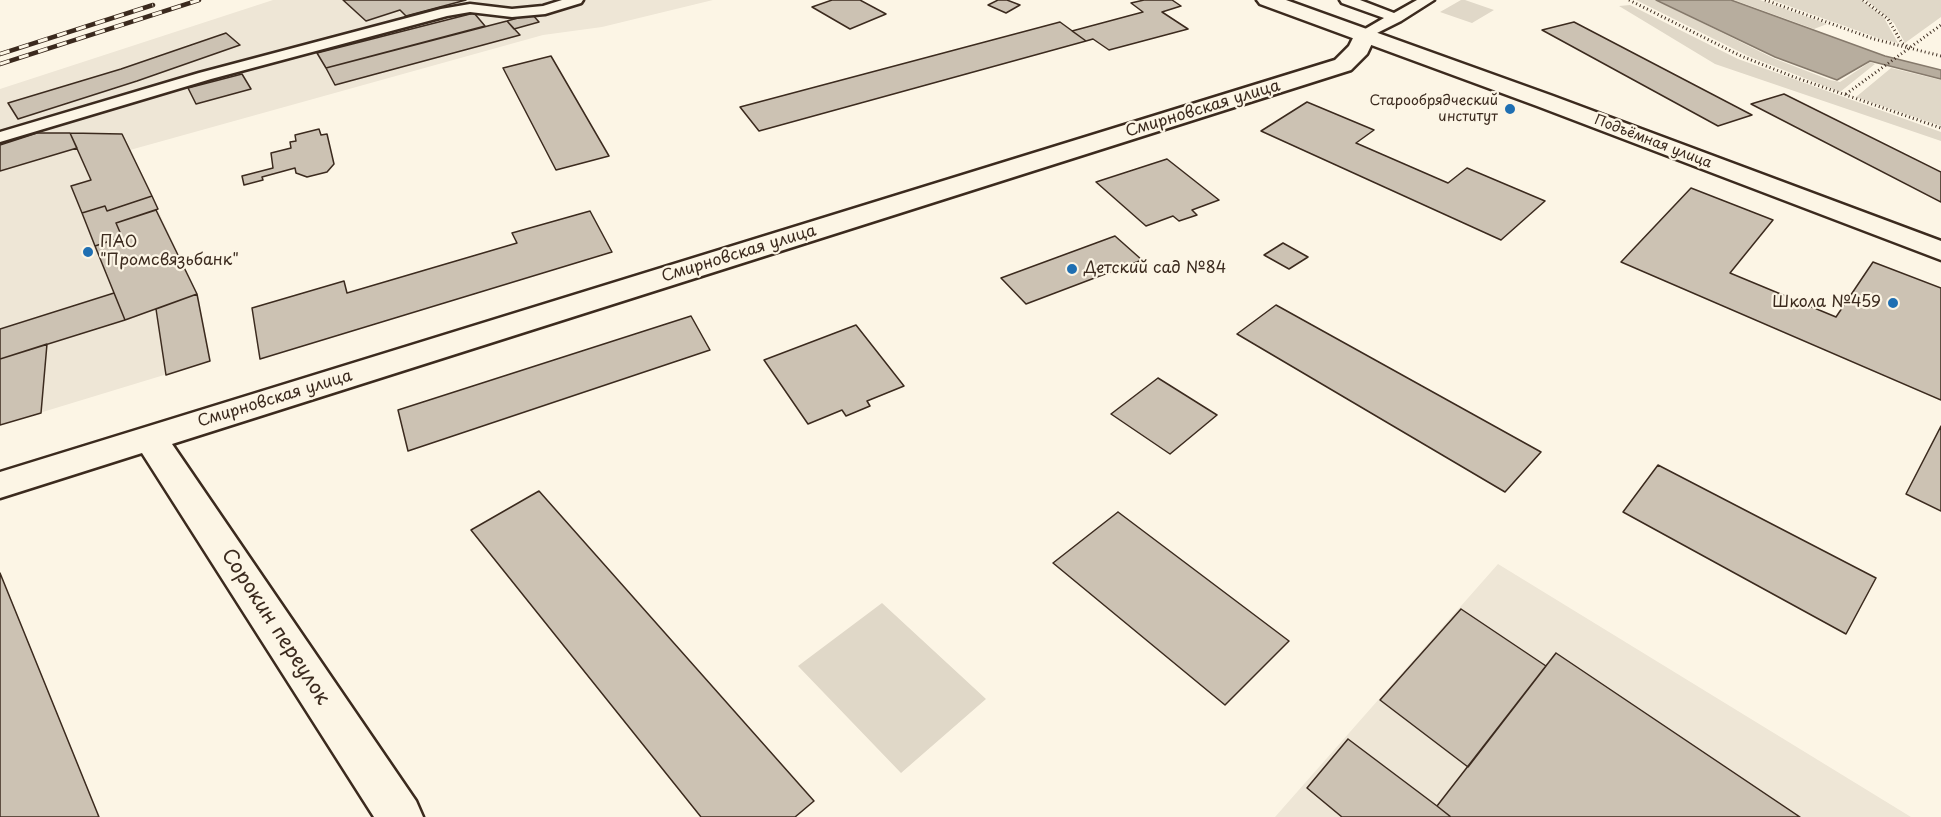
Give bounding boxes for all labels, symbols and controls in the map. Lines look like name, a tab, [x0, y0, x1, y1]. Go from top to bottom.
street label: Смирновская улица	[1123, 76, 1283, 142]
place label: Старообрядческий институт	[1369, 93, 1498, 125]
marker: Старообрядческий институт	[1503, 102, 1517, 116]
street label: Подъёмная улица	[1592, 112, 1714, 172]
street label: Смирновская улица	[659, 221, 819, 287]
place label: ПАО "Промсвязьбанк"	[100, 233, 239, 271]
marker: ПАО "Промсвязьбанк"	[81, 245, 95, 259]
place label: Детский сад №84	[1084, 259, 1226, 279]
marker: Детский сад №84	[1065, 262, 1079, 276]
place label: Школа №459	[1772, 293, 1881, 313]
marker: Школа №459	[1886, 296, 1900, 310]
street label: Смирновская улица	[195, 366, 355, 432]
street label: Сорокин переулок	[216, 544, 334, 710]

